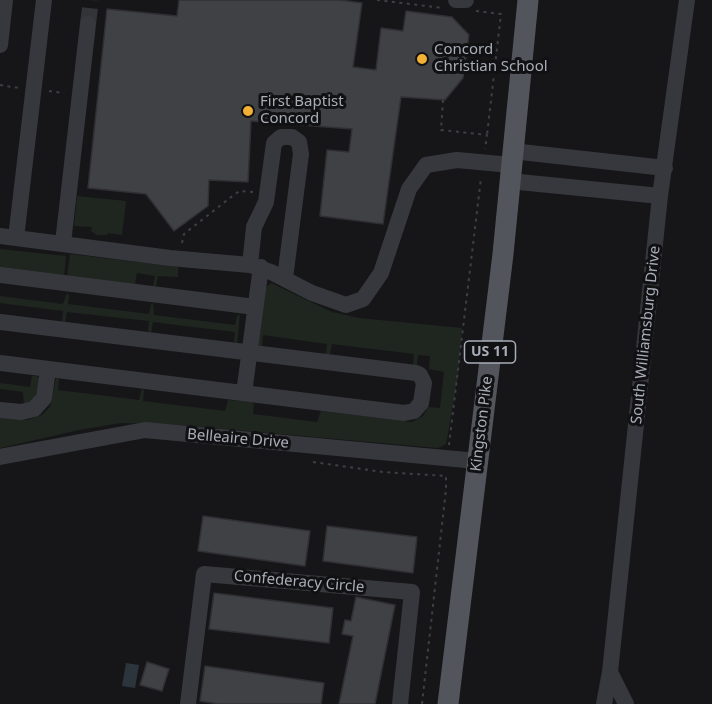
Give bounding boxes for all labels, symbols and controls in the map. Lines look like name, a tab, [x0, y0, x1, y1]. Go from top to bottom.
place label: Concord Christian School	[434, 41, 548, 76]
marker: Concord Christian School	[415, 52, 429, 66]
place label: First Baptist Concord	[260, 93, 344, 128]
marker: First Baptist Concord	[241, 104, 255, 118]
street label: South Williamsburg Drive	[628, 245, 664, 425]
road number: US 11	[464, 341, 516, 363]
street label: Kingston Pike	[467, 375, 497, 473]
street label: Belleaire Drive	[186, 426, 290, 452]
street label: Confederacy Circle	[233, 567, 365, 597]

